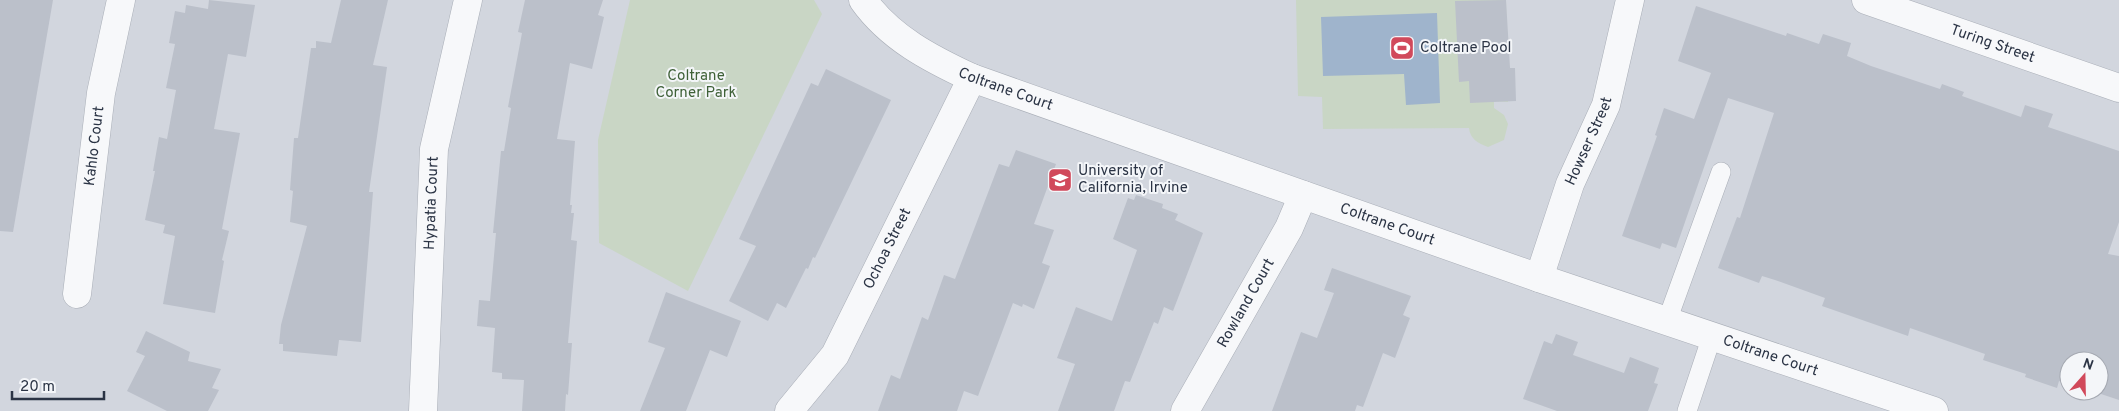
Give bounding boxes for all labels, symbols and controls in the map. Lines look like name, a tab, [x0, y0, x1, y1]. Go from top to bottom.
street label: Turing Street	[1948, 21, 2037, 67]
sports icon: Coltrane Pool	[1389, 35, 1415, 61]
place label: Coltrane Pool	[1420, 39, 1511, 58]
street label: Coltrane Court	[955, 63, 1055, 115]
park label: Coltrane Corner Park	[655, 67, 737, 103]
street label: Howser Street	[1561, 95, 1617, 188]
street label: Kahlo Court	[80, 105, 109, 187]
street label: Hypatia Court	[420, 156, 443, 251]
place label: University of California, Irvine	[1078, 162, 1188, 198]
school or university icon: University of California, Irvine	[1047, 167, 1073, 193]
street label: Coltrane Court	[1337, 199, 1437, 250]
street label: Ochoa Street	[859, 205, 916, 293]
street label: Rowland Court	[1213, 255, 1279, 351]
street label: Coltrane Court	[1720, 331, 1821, 381]
north arrow	[2059, 351, 2109, 401]
text: N	[2080, 355, 2096, 375]
scale bar	[12, 368, 105, 400]
text: 20 m	[20, 378, 55, 397]

